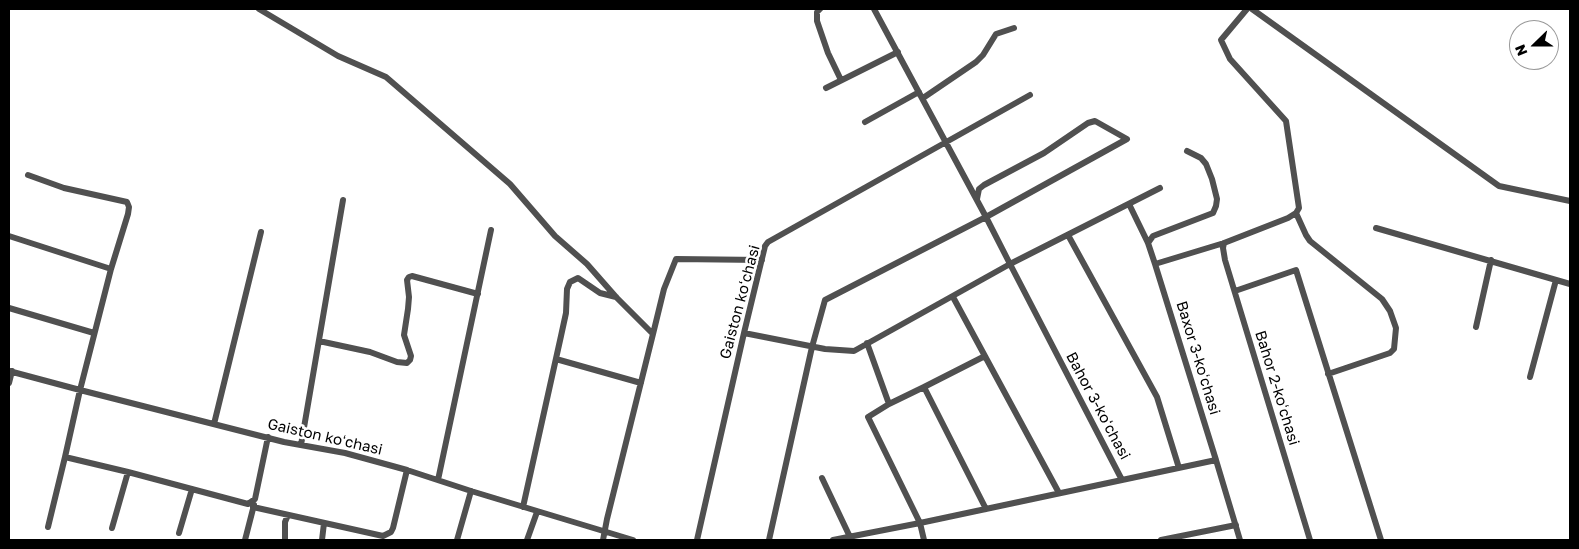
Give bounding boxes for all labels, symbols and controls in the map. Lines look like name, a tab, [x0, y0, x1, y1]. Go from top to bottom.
north arrow	[1509, 20, 1559, 70]
text: N	[1511, 42, 1530, 59]
street label: Gaiston koʻchasi	[716, 243, 764, 361]
street label: Baxor 3-koʻchasi	[1172, 299, 1224, 417]
street label: Bahor 2-koʻchasi	[1251, 328, 1303, 448]
street label: Bahor 3-koʻchasi	[1062, 349, 1134, 463]
street label: Gaiston koʻchasi	[266, 415, 384, 459]

